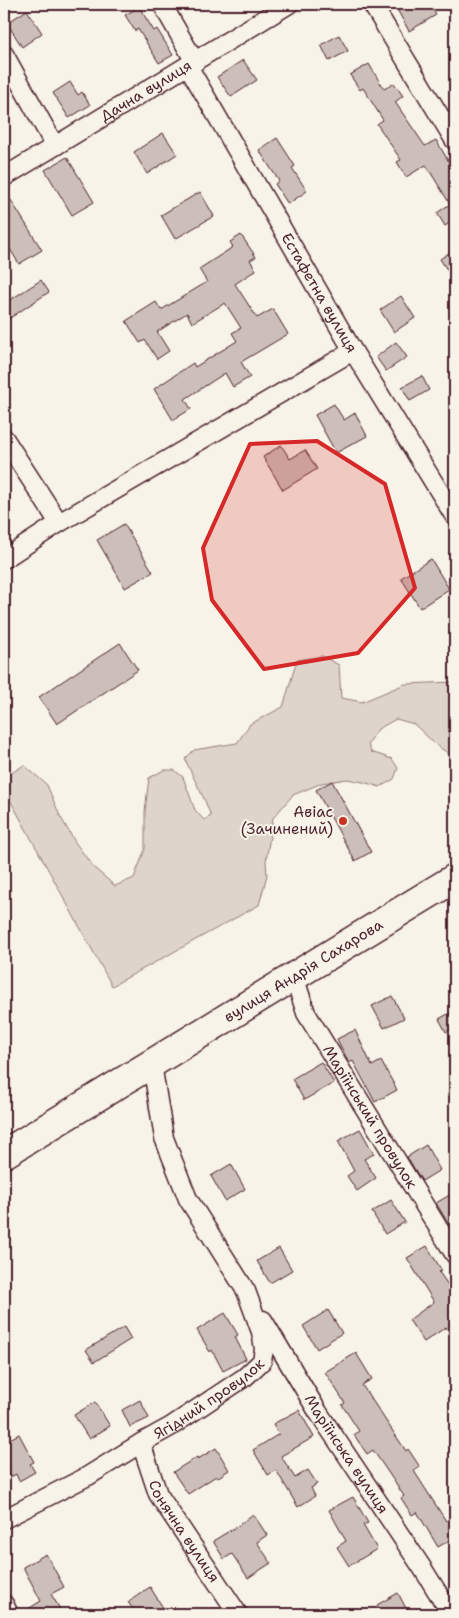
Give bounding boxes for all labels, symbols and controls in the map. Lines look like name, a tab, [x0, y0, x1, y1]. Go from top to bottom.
street label: Дачна вулиця	[96, 55, 195, 126]
street label: Естафетна вулиця	[277, 229, 362, 356]
place label: Авіас (Зачинений)	[241, 802, 333, 839]
marker: Авіас (Зачинений)	[337, 815, 349, 827]
street label: вулиця Андрія Сахарова	[220, 914, 387, 1027]
street label: Маріїнський провулок	[318, 1041, 422, 1193]
street label: Ягідний провулок	[150, 1354, 269, 1444]
street label: Маріїнська вулиця	[300, 1391, 393, 1518]
street label: Сонячна вулиця	[144, 1478, 224, 1586]

